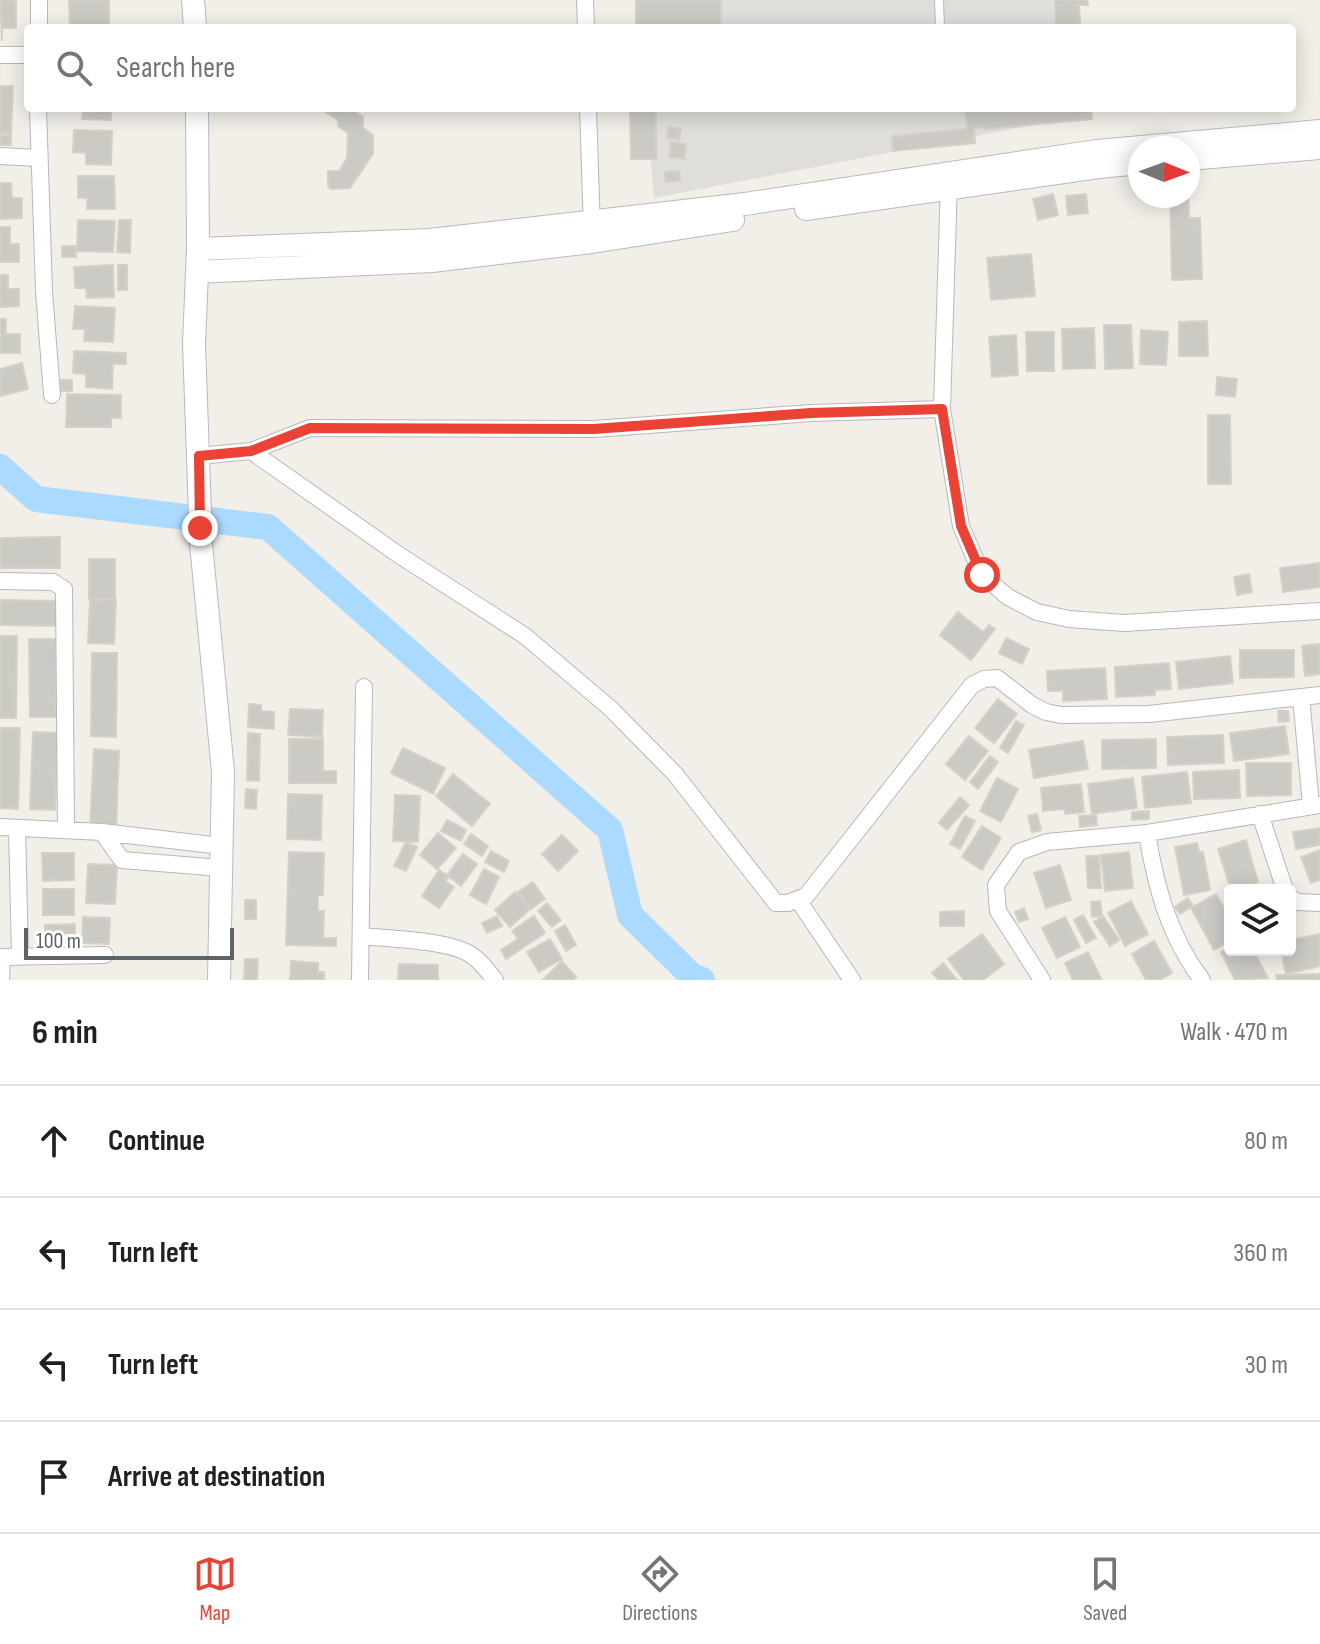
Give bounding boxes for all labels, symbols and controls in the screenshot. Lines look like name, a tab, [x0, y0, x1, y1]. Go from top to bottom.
search box	[24, 24, 1296, 112]
icon: search	[52, 46, 96, 90]
text: Search here	[116, 50, 235, 86]
north arrow	[1128, 136, 1200, 208]
route end	[182, 510, 218, 546]
route start	[964, 557, 1000, 593]
map controls	[1224, 884, 1296, 956]
button: layers	[1224, 884, 1296, 956]
scale bar	[24, 924, 234, 960]
text: 100 m	[36, 928, 81, 955]
text: 6 min	[32, 1012, 98, 1053]
text: Walk · 470 m	[1180, 1017, 1288, 1048]
icon: ahead	[32, 1119, 76, 1163]
text: Continue	[108, 1123, 205, 1159]
text: 80 m	[1244, 1126, 1288, 1157]
icon: left	[32, 1231, 76, 1275]
text: Turn left	[108, 1235, 198, 1271]
text: 360 m	[1233, 1238, 1288, 1269]
icon: left	[32, 1343, 76, 1387]
text: Turn left	[108, 1347, 198, 1383]
text: 30 m	[1245, 1350, 1288, 1381]
icon: arrive	[32, 1455, 76, 1499]
text: Arrive at destination	[108, 1459, 325, 1495]
tab: Map	[193, 1552, 237, 1627]
tab: Directions	[622, 1552, 698, 1627]
tab: Saved	[1083, 1552, 1127, 1627]

